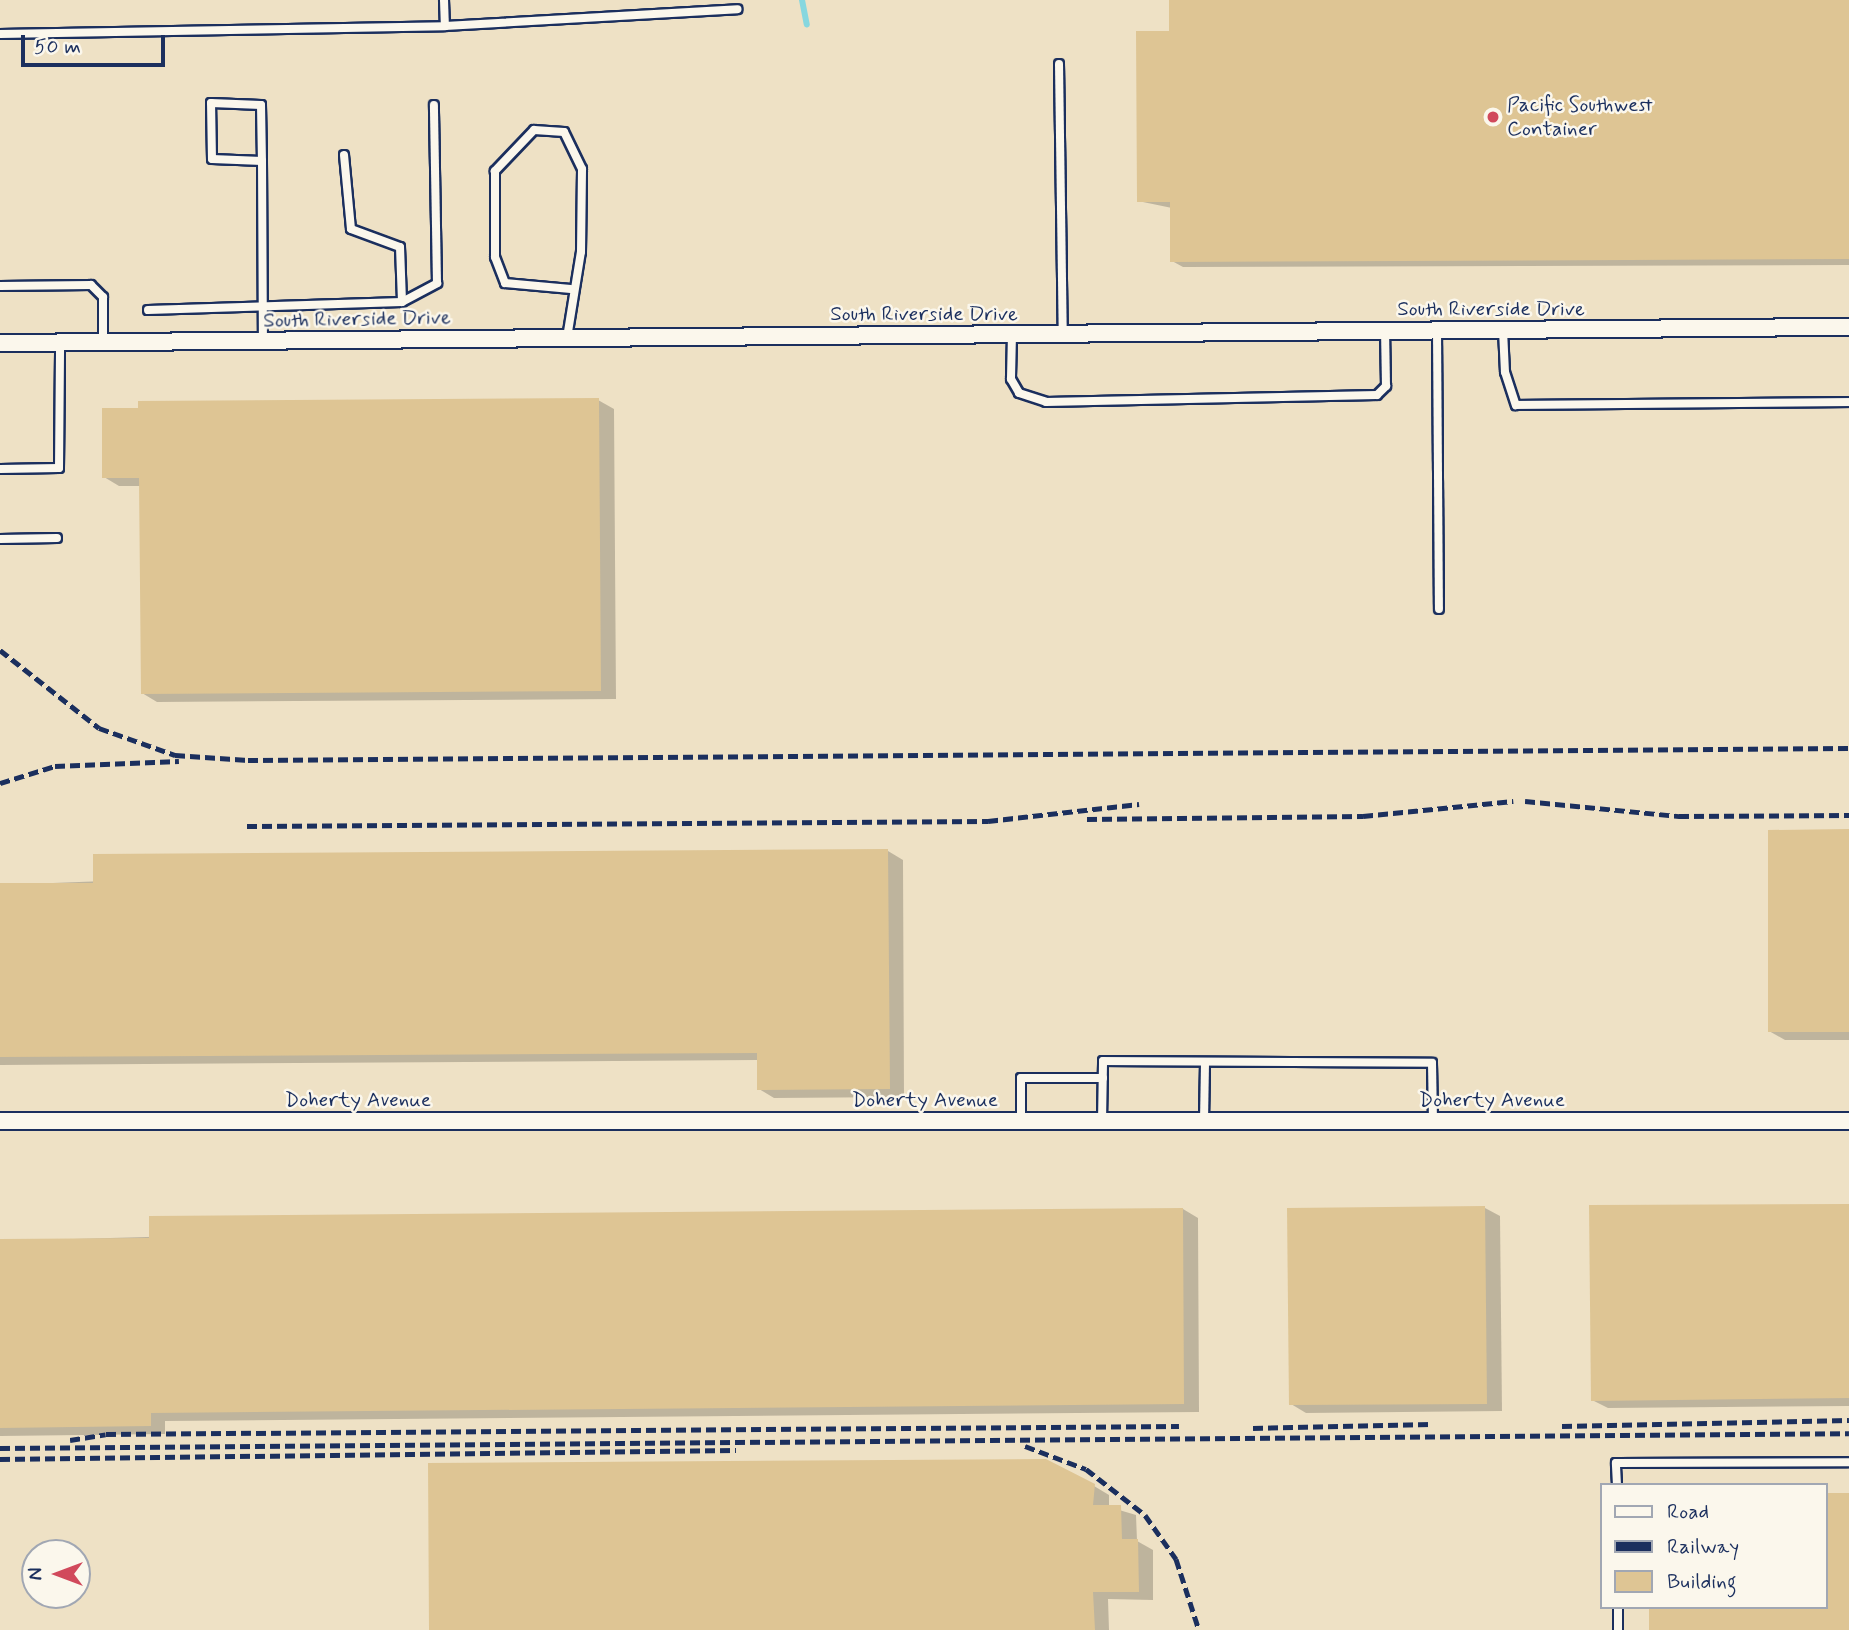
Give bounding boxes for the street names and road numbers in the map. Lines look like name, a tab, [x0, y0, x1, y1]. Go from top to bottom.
street label: South Riverside Drive	[1398, 296, 1584, 322]
street label: South Riverside Drive	[831, 301, 1017, 327]
street label: South Riverside Drive	[264, 305, 450, 333]
street label: Doherty Avenue	[284, 1087, 432, 1113]
street label: Doherty Avenue	[851, 1087, 999, 1113]
street label: Doherty Avenue	[1418, 1087, 1566, 1113]

